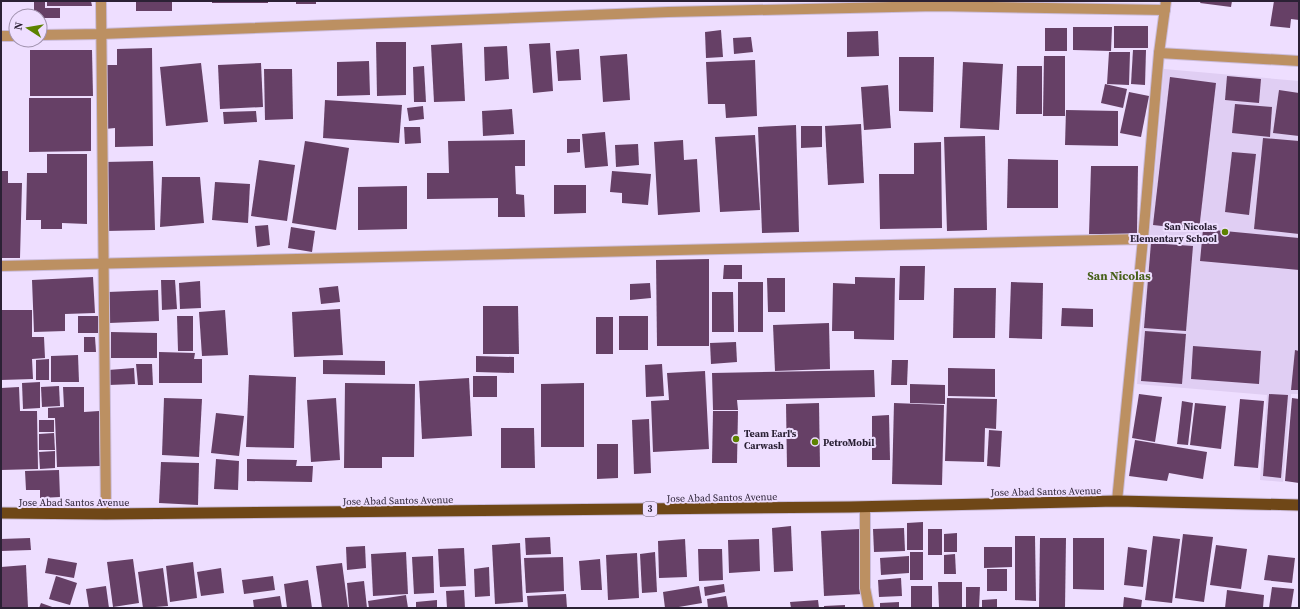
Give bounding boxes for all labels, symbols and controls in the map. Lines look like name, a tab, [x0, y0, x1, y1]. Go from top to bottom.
north arrow	[8, 8, 48, 48]
text: N	[11, 21, 27, 32]
place label: San Nicolas Elementary School	[1130, 220, 1217, 245]
marker: San Nicolas Elementary School	[1220, 227, 1230, 237]
district label: San Nicolas	[1087, 268, 1151, 284]
place label: Team Earl's Carwash	[744, 427, 797, 452]
marker: Team Earl's Carwash	[731, 434, 741, 444]
place label: PetroMobil	[823, 436, 874, 449]
marker: PetroMobil	[810, 437, 820, 447]
street label: Jose Abad Santos Avenue	[990, 484, 1101, 499]
street label: Jose Abad Santos Avenue	[666, 490, 777, 505]
street label: Jose Abad Santos Avenue	[342, 493, 453, 508]
street label: Jose Abad Santos Avenue	[18, 496, 129, 509]
road number: 3	[643, 502, 657, 516]

